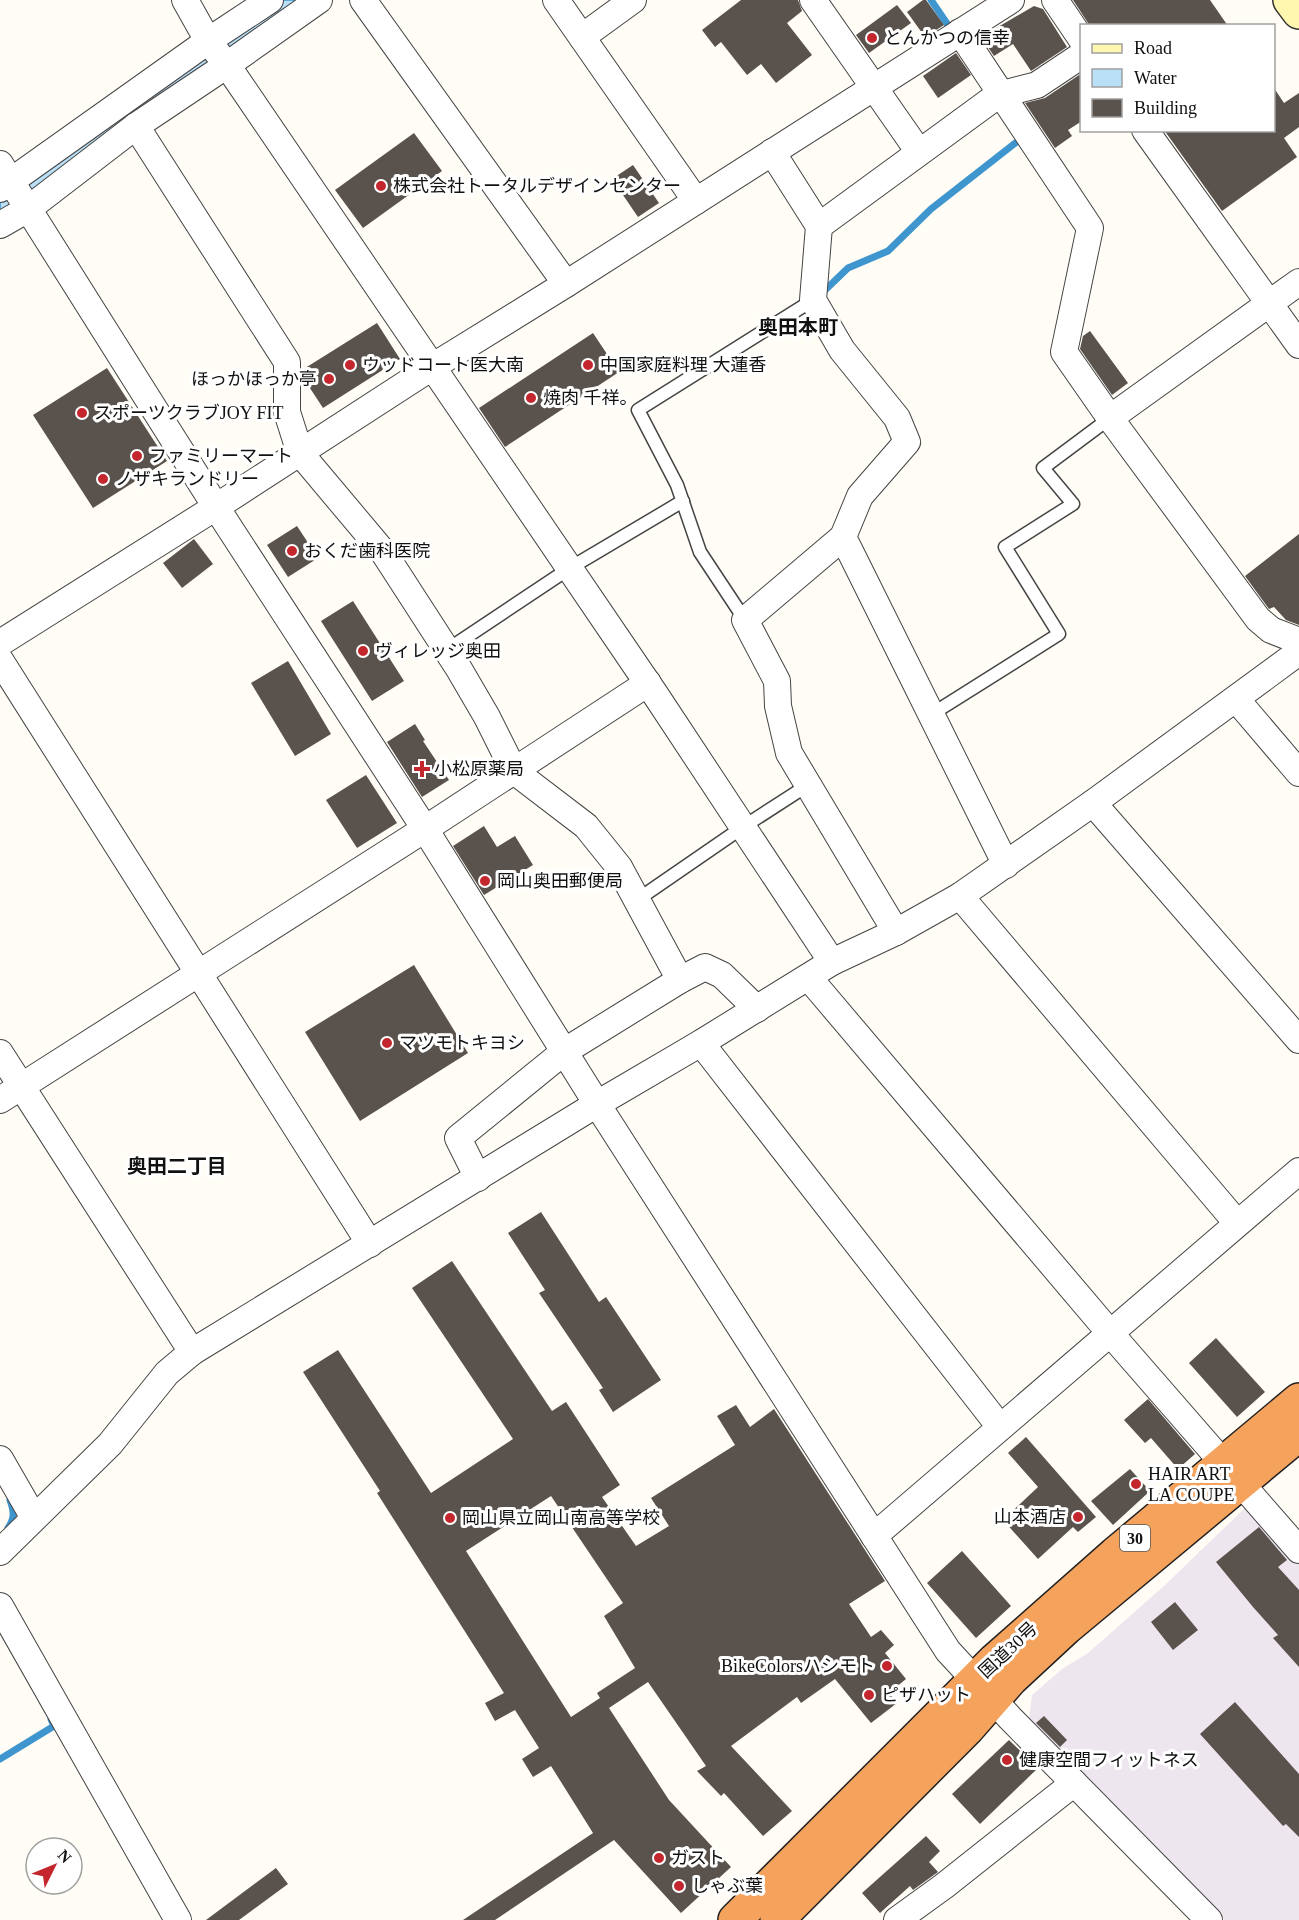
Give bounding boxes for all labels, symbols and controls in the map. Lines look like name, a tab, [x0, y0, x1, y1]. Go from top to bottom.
legend	[1080, 24, 1275, 132]
place label: とんかつの信幸	[884, 28, 1010, 48]
marker: とんかつの信幸	[865, 31, 879, 45]
text: Road	[1134, 38, 1172, 58]
text: Water	[1134, 68, 1177, 88]
text: Building	[1134, 98, 1197, 118]
place label: 株式会社トータルデザインセンター	[393, 176, 681, 196]
marker: 株式会社トータルデザインセンター	[374, 179, 388, 193]
district label: 奥田本町	[758, 316, 838, 338]
place label: ウッドコート医大南	[362, 355, 524, 375]
place label: 中国家庭料理 大蓮香	[600, 355, 767, 375]
marker: ウッドコート医大南	[343, 358, 357, 372]
marker: 中国家庭料理 大蓮香	[581, 358, 595, 372]
place label: ほっかほっか亭	[191, 369, 317, 389]
marker: ほっかほっか亭	[322, 372, 336, 386]
place label: 焼肉 千祥。	[543, 388, 638, 408]
marker: 焼肉 千祥。	[524, 391, 538, 405]
place label: スポーツクラブJOY FIT	[94, 403, 283, 423]
marker: スポーツクラブJOY FIT	[75, 406, 89, 420]
place label: ファミリーマート	[149, 446, 293, 466]
marker: ファミリーマート	[130, 449, 144, 463]
place label: ノザキランドリー	[115, 469, 259, 489]
marker: ノザキランドリー	[96, 472, 110, 486]
place label: おくだ歯科医院	[304, 541, 430, 561]
marker: おくだ歯科医院	[285, 544, 299, 558]
place label: ヴィレッジ奥田	[375, 641, 501, 661]
marker: ヴィレッジ奥田	[356, 644, 370, 658]
place label: 小松原薬局	[434, 759, 524, 779]
marker: 小松原薬局	[415, 762, 429, 776]
place label: 岡山奥田郵便局	[497, 871, 623, 891]
marker: 岡山奥田郵便局	[478, 874, 492, 888]
place label: マツモトキヨシ	[399, 1033, 525, 1053]
marker: マツモトキヨシ	[380, 1036, 394, 1050]
district label: 奥田二丁目	[127, 1155, 227, 1177]
place label: HAIR ART LA COUPE	[1148, 1464, 1235, 1505]
marker: HAIR ART LA COUPE	[1129, 1477, 1143, 1491]
place label: 山本酒店	[994, 1507, 1066, 1527]
place label: 岡山県立岡山南高等学校	[462, 1508, 660, 1528]
marker: 山本酒店	[1071, 1510, 1085, 1524]
marker: 岡山県立岡山南高等学校	[443, 1511, 457, 1525]
road number: 30	[1120, 1525, 1150, 1551]
street label: 国道30号	[975, 1618, 1041, 1682]
place label: BikeColorsハシモト	[721, 1656, 875, 1676]
marker: BikeColorsハシモト	[880, 1659, 894, 1673]
place label: ピザハット	[881, 1685, 971, 1705]
marker: ピザハット	[862, 1688, 876, 1702]
place label: 健康空間フィットネス	[1019, 1750, 1199, 1770]
marker: 健康空間フィットネス	[1000, 1753, 1014, 1767]
north arrow	[24, 1836, 84, 1896]
text: N	[54, 1846, 75, 1866]
place label: ガスト	[671, 1848, 725, 1868]
marker: ガスト	[652, 1851, 666, 1865]
place label: しゃぶ葉	[691, 1876, 763, 1896]
marker: しゃぶ葉	[672, 1879, 686, 1893]

